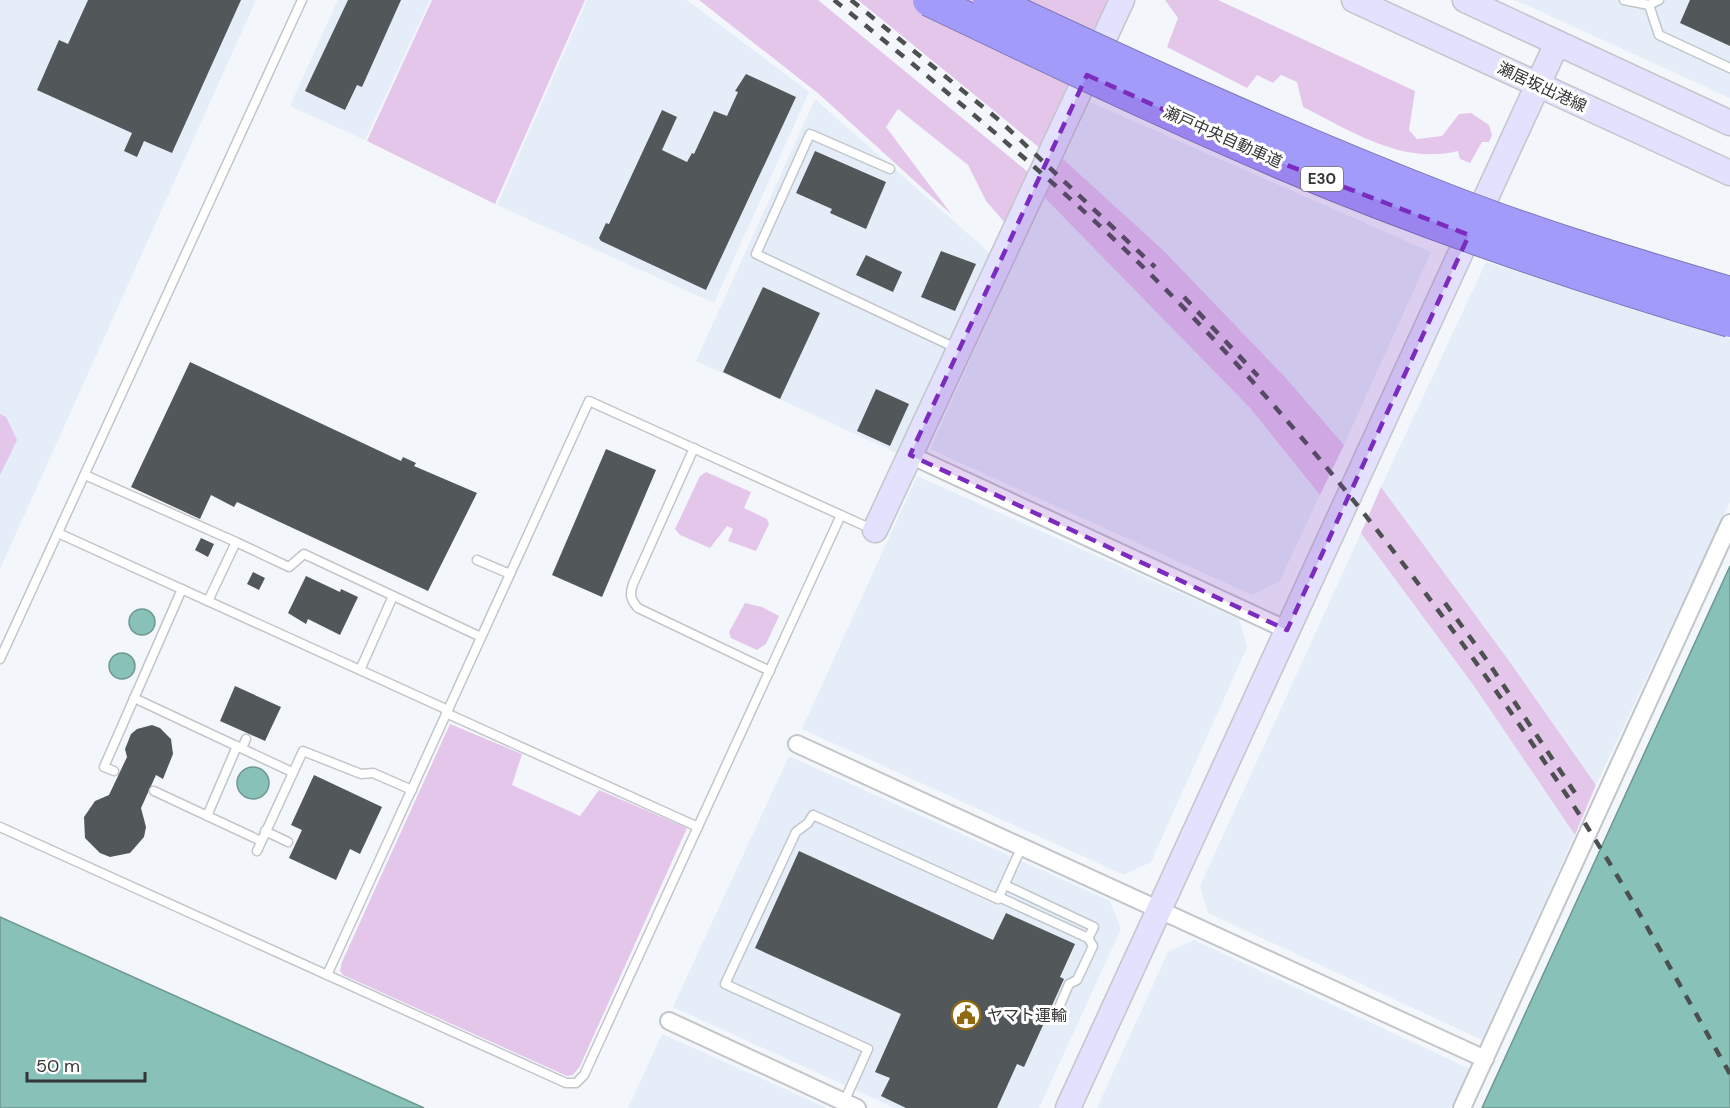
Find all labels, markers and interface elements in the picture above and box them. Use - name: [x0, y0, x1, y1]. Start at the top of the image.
- street label: 瀬居坂出港線: [1494, 57, 1590, 117]
- street label: 瀬戸中央自動車道: [1160, 101, 1286, 173]
- road number: E30: [1301, 167, 1343, 191]
- public building icon: ヤマト運輸: [950, 999, 982, 1031]
- place label: ヤマト運輸: [987, 1005, 1067, 1026]
- scale bar: [27, 1045, 146, 1083]
- text: 50 m: [36, 1054, 80, 1078]

